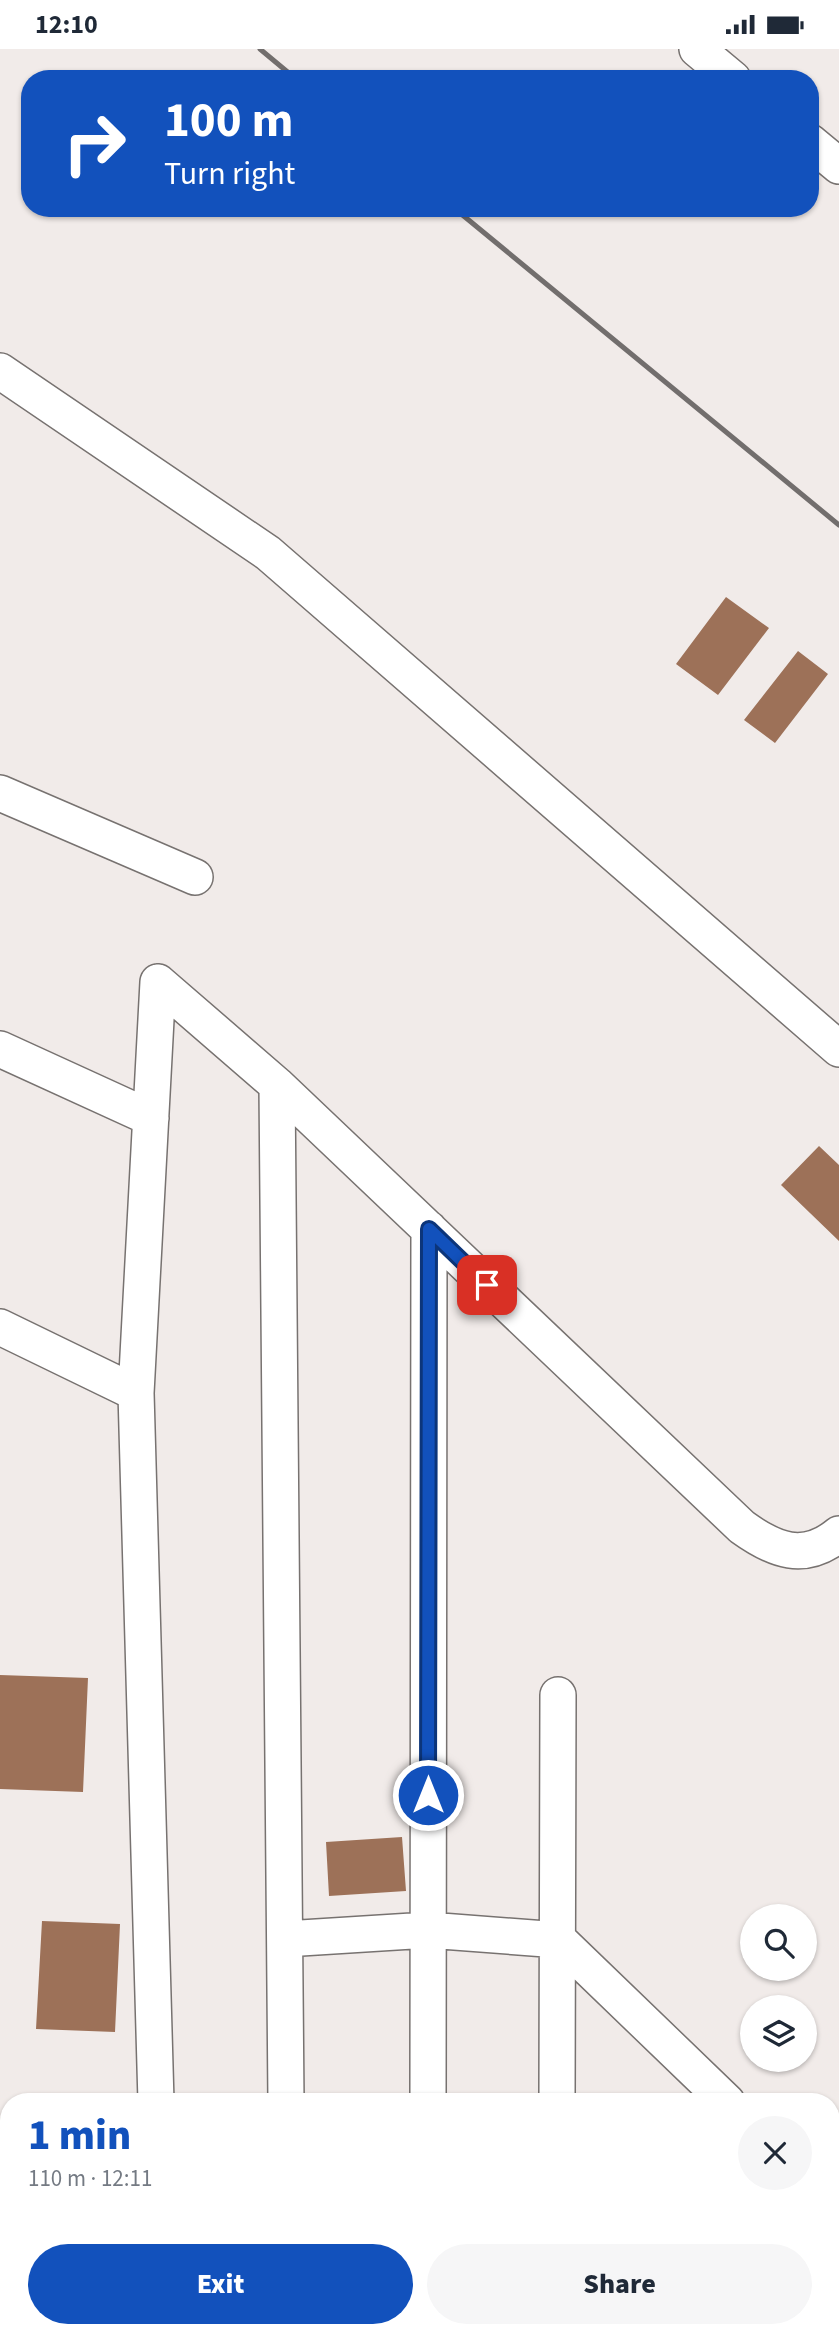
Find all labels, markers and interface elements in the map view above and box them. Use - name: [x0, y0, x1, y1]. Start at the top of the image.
- text: 12:10: [35, 6, 98, 43]
- text: 100 m: [164, 86, 293, 156]
- icon: right: [49, 98, 140, 189]
- text: Turn right: [164, 151, 295, 197]
- pin: [457, 1255, 517, 1315]
- icon: arrive: [468, 1266, 506, 1304]
- position arrow: [391, 1758, 465, 1832]
- map controls: [740, 1904, 817, 2072]
- button: search: [740, 1904, 817, 1981]
- button: layers: [740, 1995, 817, 2072]
- text: 1 min: [28, 2106, 131, 2166]
- button: close: [738, 2116, 812, 2190]
- text: 110 m · 12:11: [28, 2162, 152, 2195]
- button: Exit: [28, 2244, 413, 2324]
- button: Share: [427, 2244, 812, 2324]

